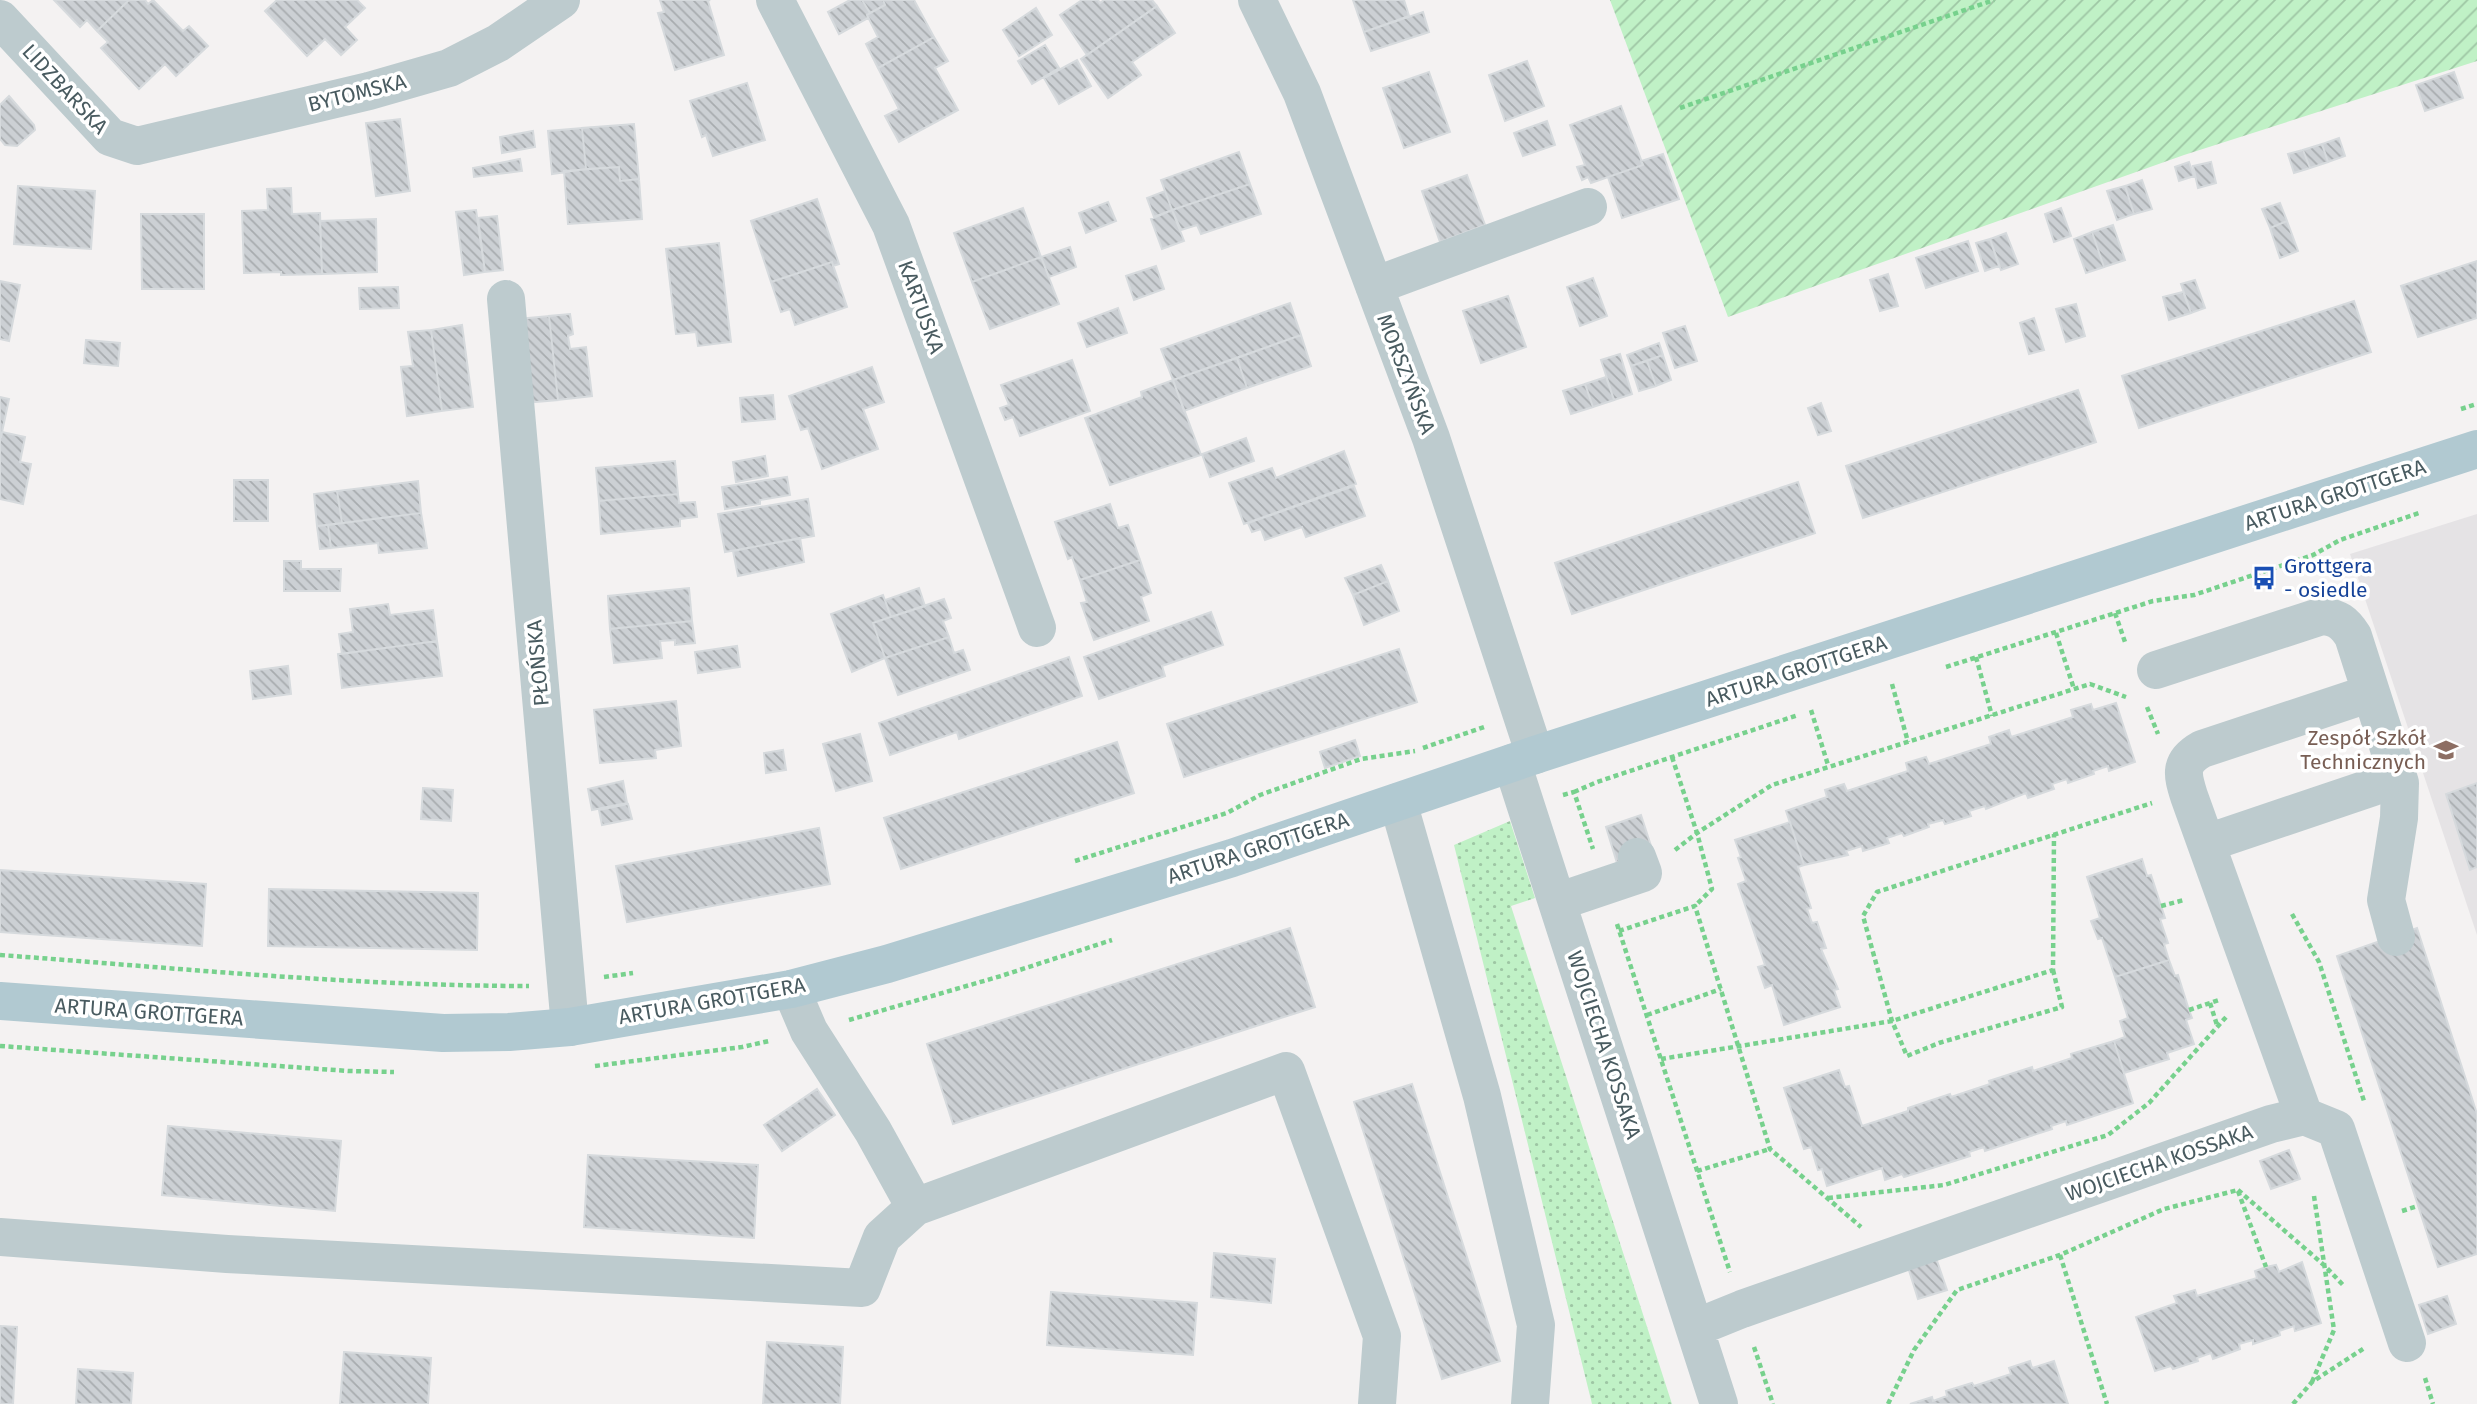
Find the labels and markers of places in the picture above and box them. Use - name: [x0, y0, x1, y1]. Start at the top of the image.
- place label: Grottgera - osiedle: [2284, 553, 2373, 603]
- bus stop icon: Grottgera - osiedle: [2250, 564, 2278, 592]
- place label: Zespół Szkół Technicznych: [2300, 725, 2426, 775]
- school or university icon: Zespół Szkół Technicznych: [2432, 736, 2460, 764]

